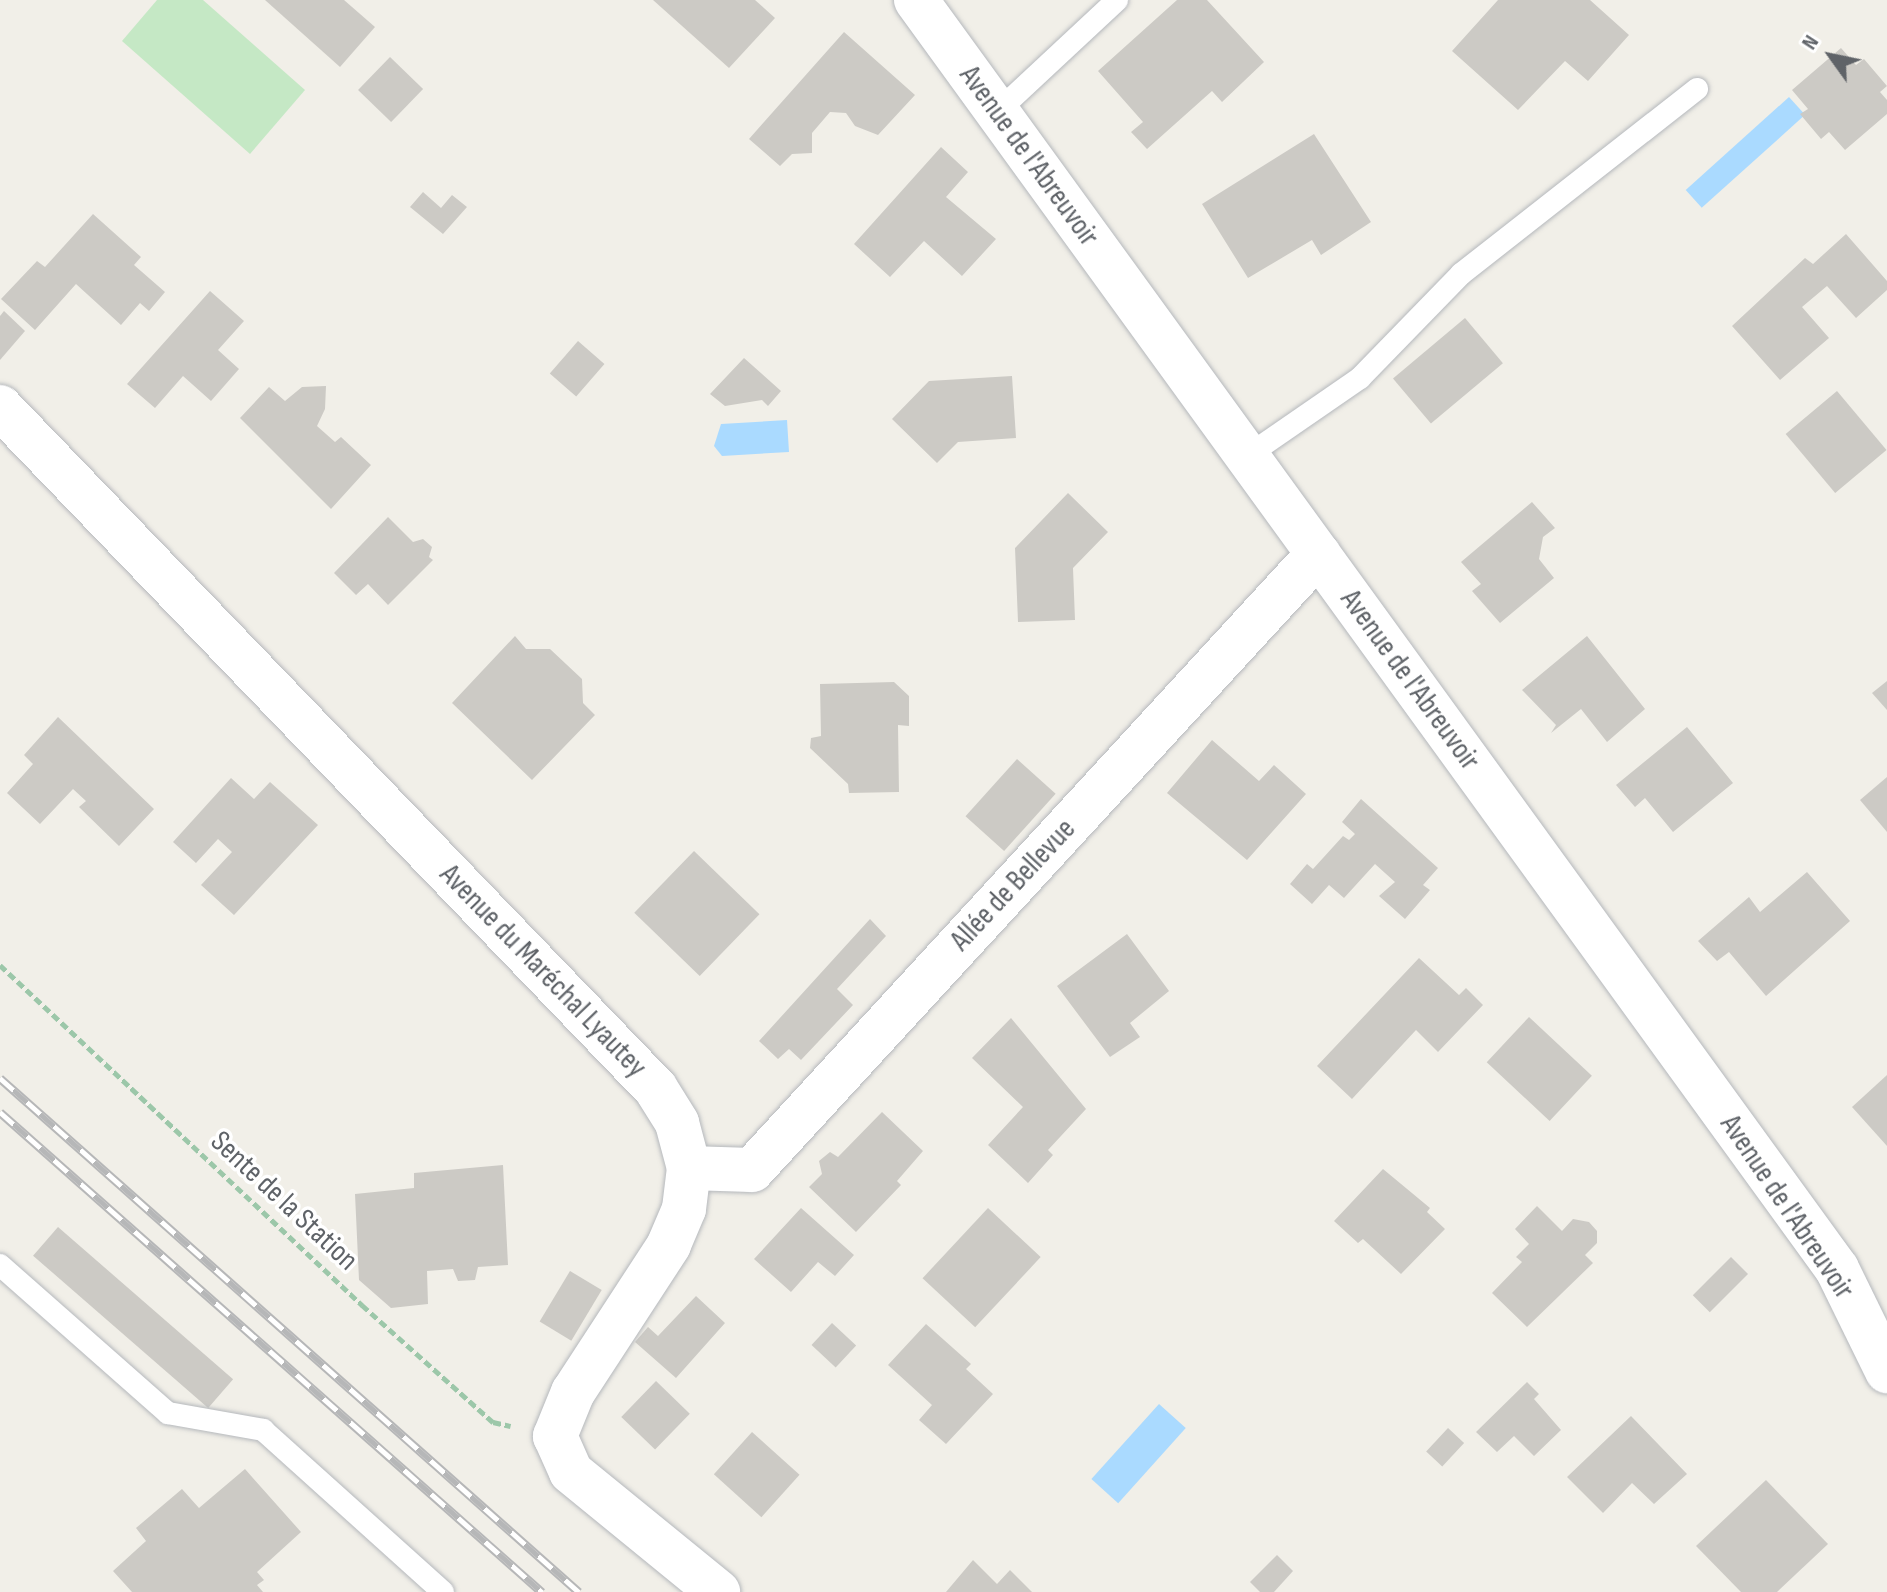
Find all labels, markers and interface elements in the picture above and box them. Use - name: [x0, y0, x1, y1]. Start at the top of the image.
- north arrow: [1791, 16, 1871, 96]
- text: N: [1796, 30, 1825, 55]
- street label: Avenue de l'Abreuvoir: [951, 59, 1107, 253]
- street label: Avenue de l'Abreuvoir: [1332, 583, 1488, 777]
- street label: Allée de Bellevue: [943, 812, 1083, 958]
- street label: Avenue du Maréchal Lyautey: [432, 857, 654, 1085]
- street label: Avenue de l'Abreuvoir: [1712, 1108, 1862, 1306]
- street label: Sente de la Station: [203, 1124, 365, 1278]

